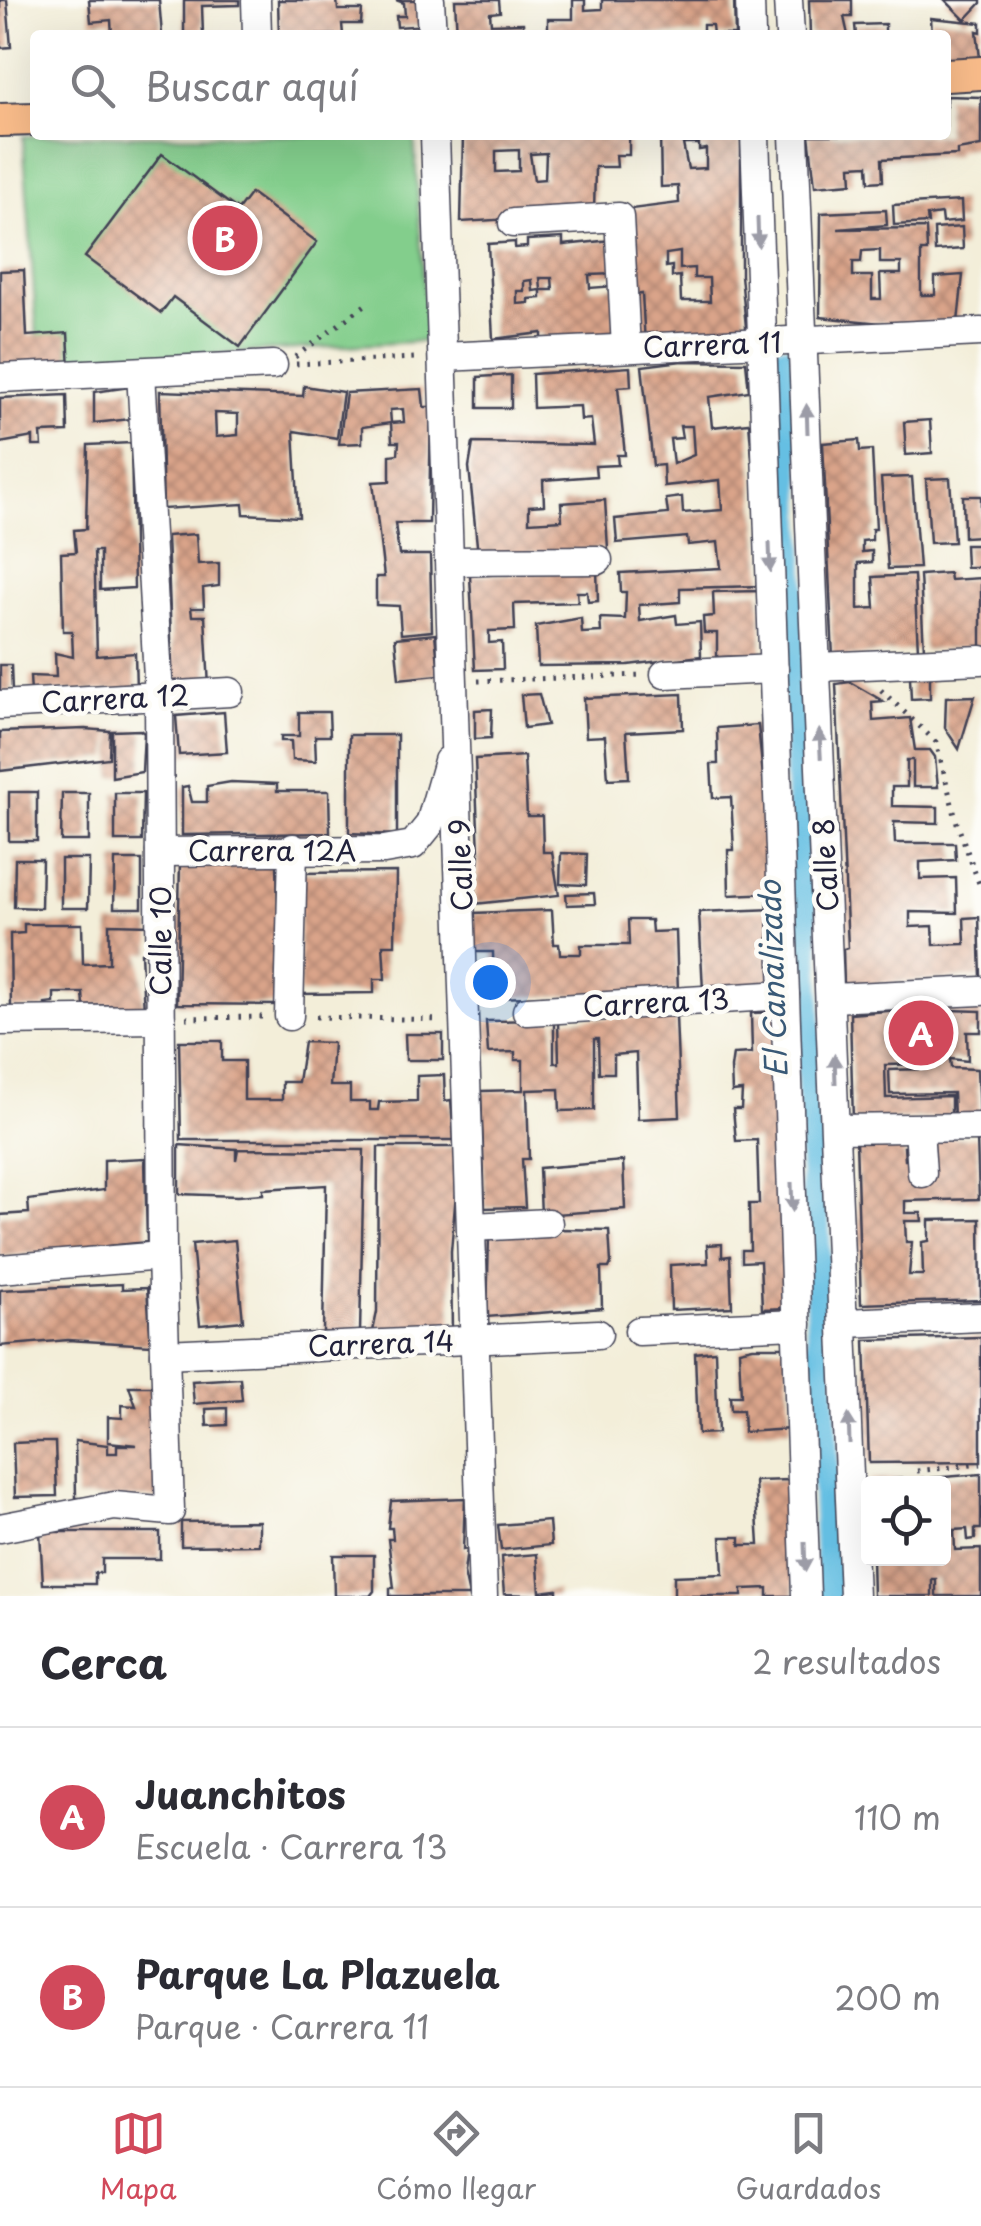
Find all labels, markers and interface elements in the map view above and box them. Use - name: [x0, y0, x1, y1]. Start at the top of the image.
- search box: [30, 30, 951, 140]
- text: Buscar aquí: [145, 57, 359, 114]
- icon: search: [65, 58, 120, 113]
- pin: B: [192, 200, 258, 276]
- one-way arrow: [751, 217, 767, 249]
- street label: Carrera 11: [642, 320, 782, 367]
- one-way arrow: [798, 403, 814, 435]
- one-way arrow: [762, 542, 778, 574]
- street label: Carrera 12: [40, 672, 190, 723]
- one-way arrow: [812, 728, 828, 760]
- street label: Calle 8: [801, 817, 848, 913]
- street label: Calle 9: [436, 818, 483, 912]
- street label: Carrera 12A: [188, 828, 356, 871]
- water label: El Canalizado: [746, 879, 797, 1078]
- street label: Calle 10: [138, 886, 181, 996]
- your location: [465, 957, 516, 1008]
- street label: Carrera 13: [582, 976, 730, 1027]
- pin: A: [888, 996, 954, 1070]
- one-way arrow: [826, 1052, 842, 1084]
- one-way arrow: [785, 1181, 801, 1213]
- street label: Carrera 14: [307, 1318, 455, 1367]
- one-way arrow: [841, 1412, 857, 1444]
- map controls: [861, 1476, 951, 1566]
- button: locate: [861, 1476, 951, 1566]
- one-way arrow: [797, 1541, 813, 1573]
- text: Cerca: [40, 1630, 167, 1693]
- text: 2 resultados: [752, 1637, 941, 1685]
- text: Juanchitos: [135, 1765, 346, 1822]
- text: A: [60, 1793, 85, 1841]
- text: 110 m: [854, 1793, 941, 1841]
- text: Escuela · Carrera 13: [135, 1822, 447, 1870]
- text: Parque La Plazuela: [135, 1945, 500, 2002]
- text: B: [62, 1973, 83, 2021]
- text: 200 m: [834, 1973, 941, 2021]
- text: Parque · Carrera 11: [135, 2002, 429, 2050]
- tab: Mapa: [100, 2106, 177, 2209]
- tab: Cómo llegar: [376, 2106, 536, 2209]
- tab: Guardados: [736, 2106, 881, 2209]

